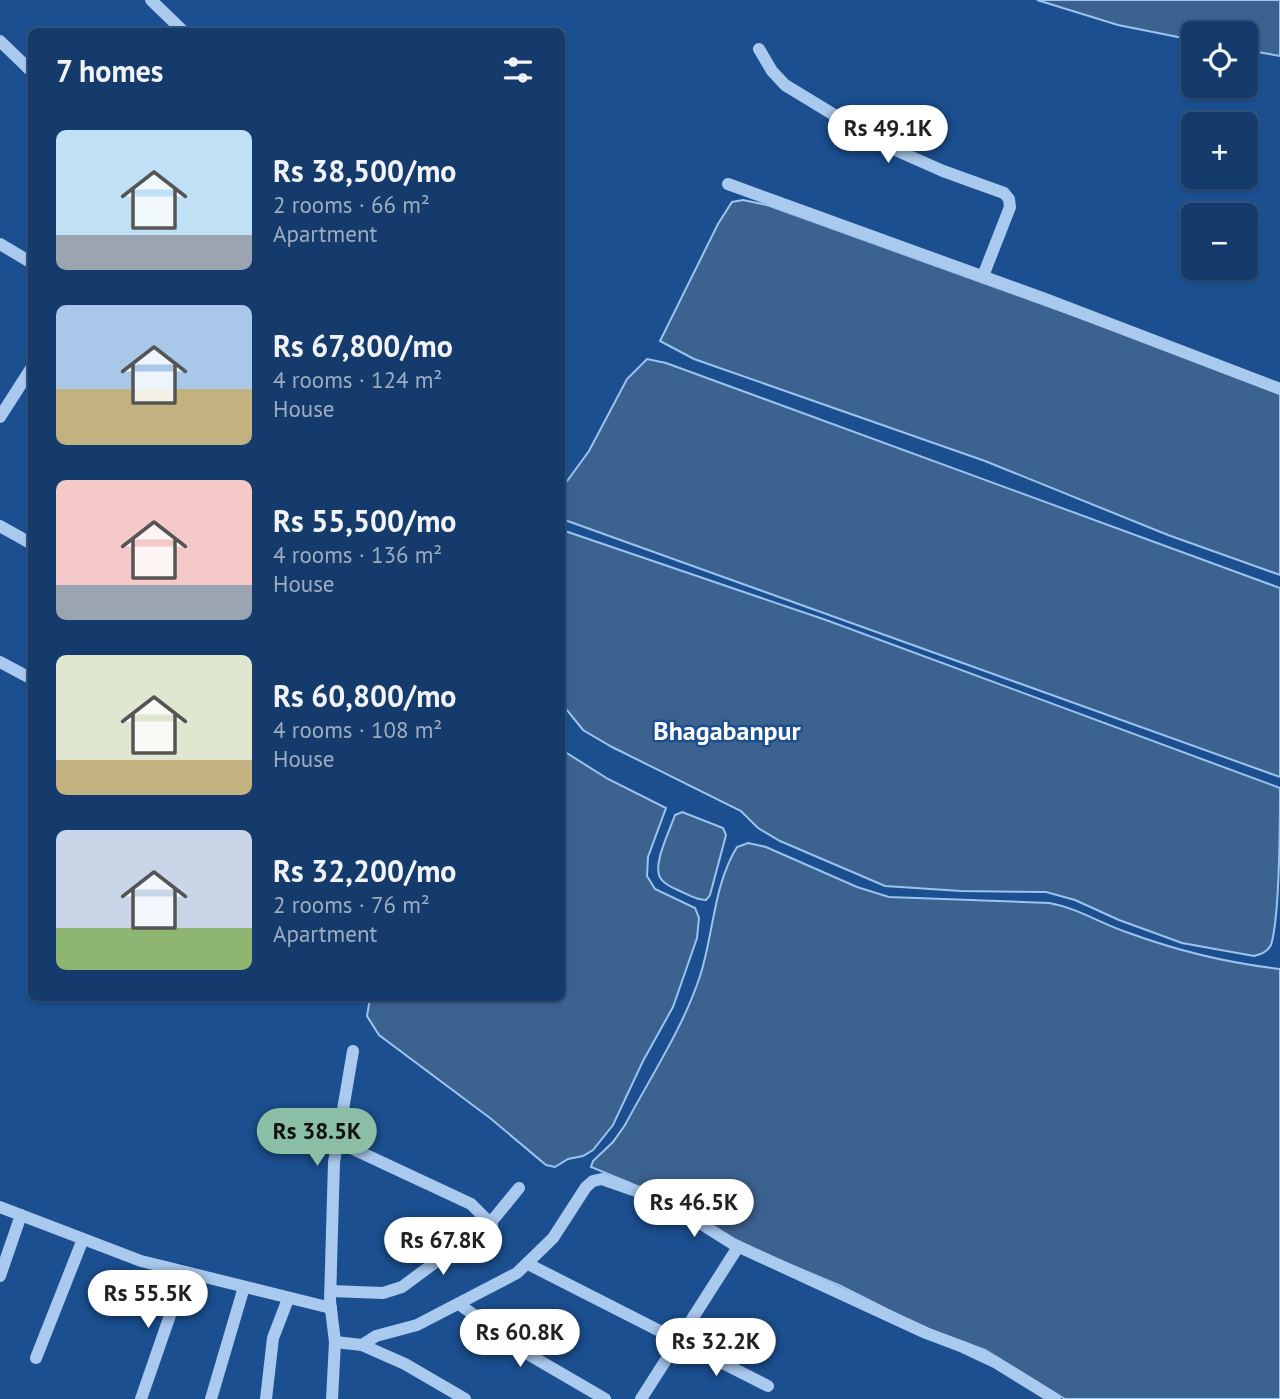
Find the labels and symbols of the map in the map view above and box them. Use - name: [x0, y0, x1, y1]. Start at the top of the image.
- pin: Rs 49.1K: [816, 106, 960, 165]
- district label: Bhagabanpur: [653, 714, 802, 747]
- pin: Rs 38.5K: [245, 1108, 389, 1168]
- pin: Rs 46.5K: [622, 1180, 766, 1239]
- pin: Rs 67.8K: [371, 1218, 515, 1277]
- pin: Rs 55.5K: [76, 1270, 220, 1330]
- pin: Rs 60.8K: [448, 1310, 592, 1369]
- pin: Rs 32.2K: [644, 1318, 788, 1378]

